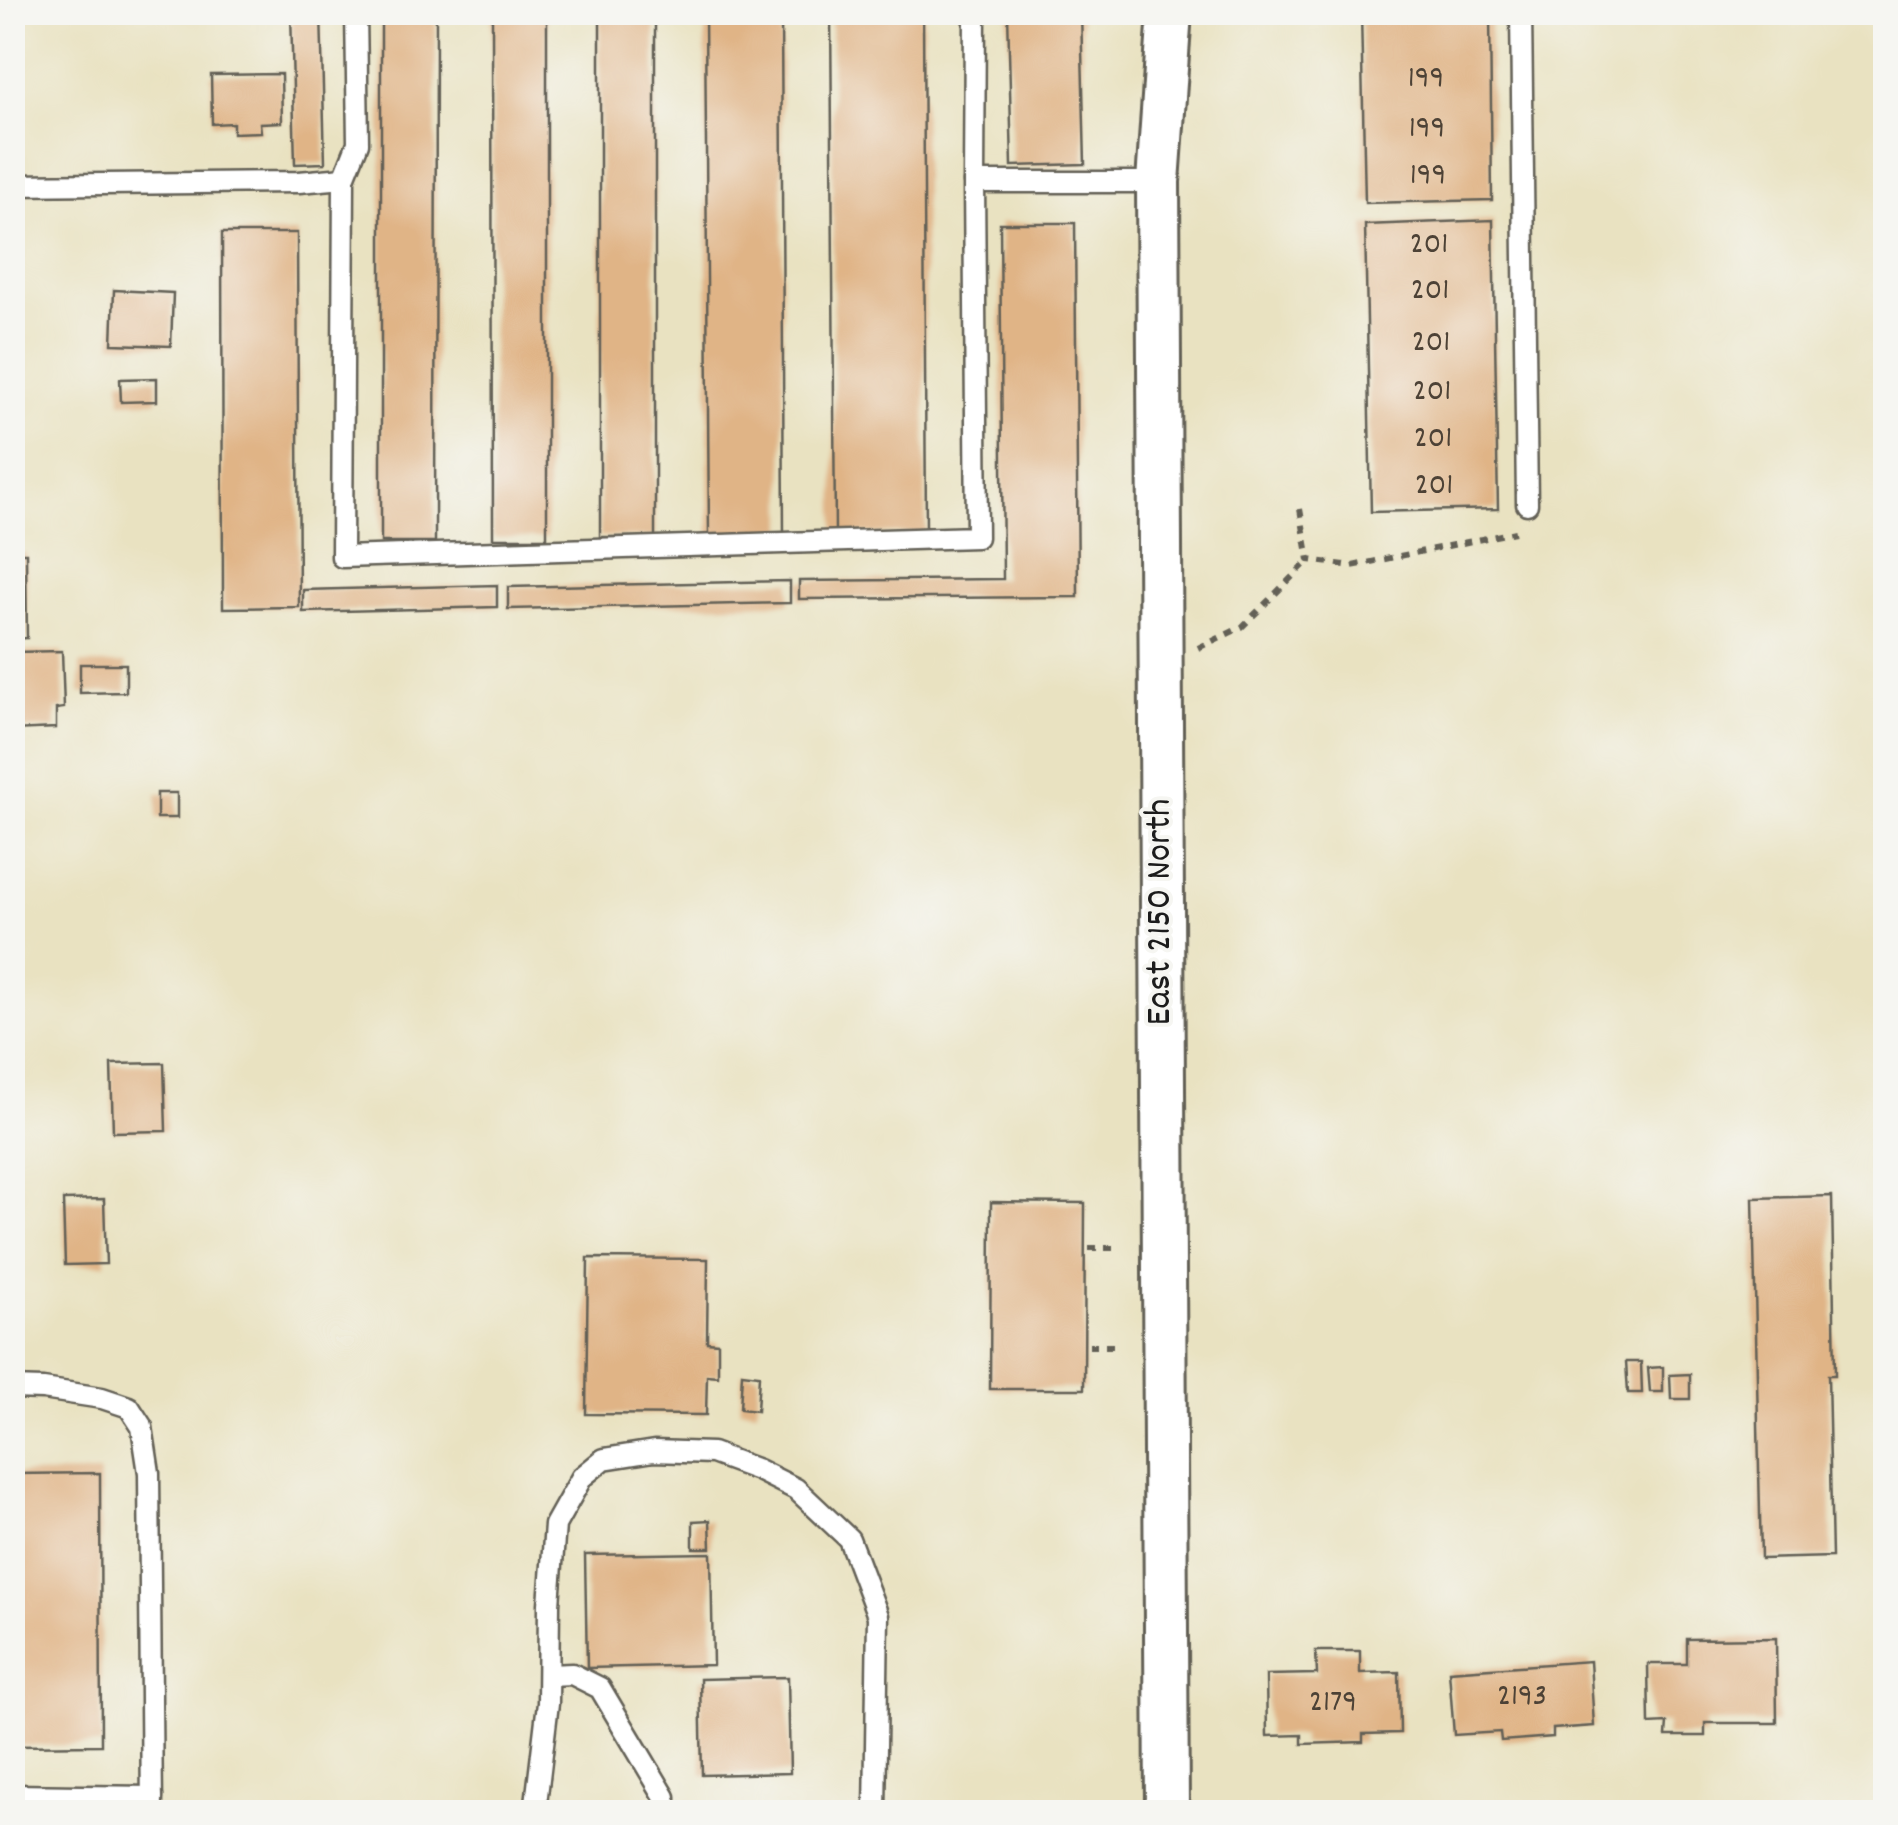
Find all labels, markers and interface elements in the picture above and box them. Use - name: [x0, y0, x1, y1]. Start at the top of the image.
- house number: 199: [1408, 57, 1444, 103]
- house number: 199: [1409, 107, 1445, 153]
- house number: 199: [1410, 154, 1446, 200]
- house number: 201: [1410, 223, 1448, 269]
- house number: 201: [1411, 269, 1449, 315]
- house number: 201: [1412, 321, 1450, 367]
- house number: 201: [1413, 370, 1451, 416]
- house number: 201: [1414, 417, 1452, 463]
- house number: 201: [1415, 464, 1453, 510]
- street label: East 2150 North: [1134, 799, 1189, 1025]
- house number: 2193: [1497, 1675, 1547, 1721]
- house number: 2179: [1309, 1681, 1357, 1727]

